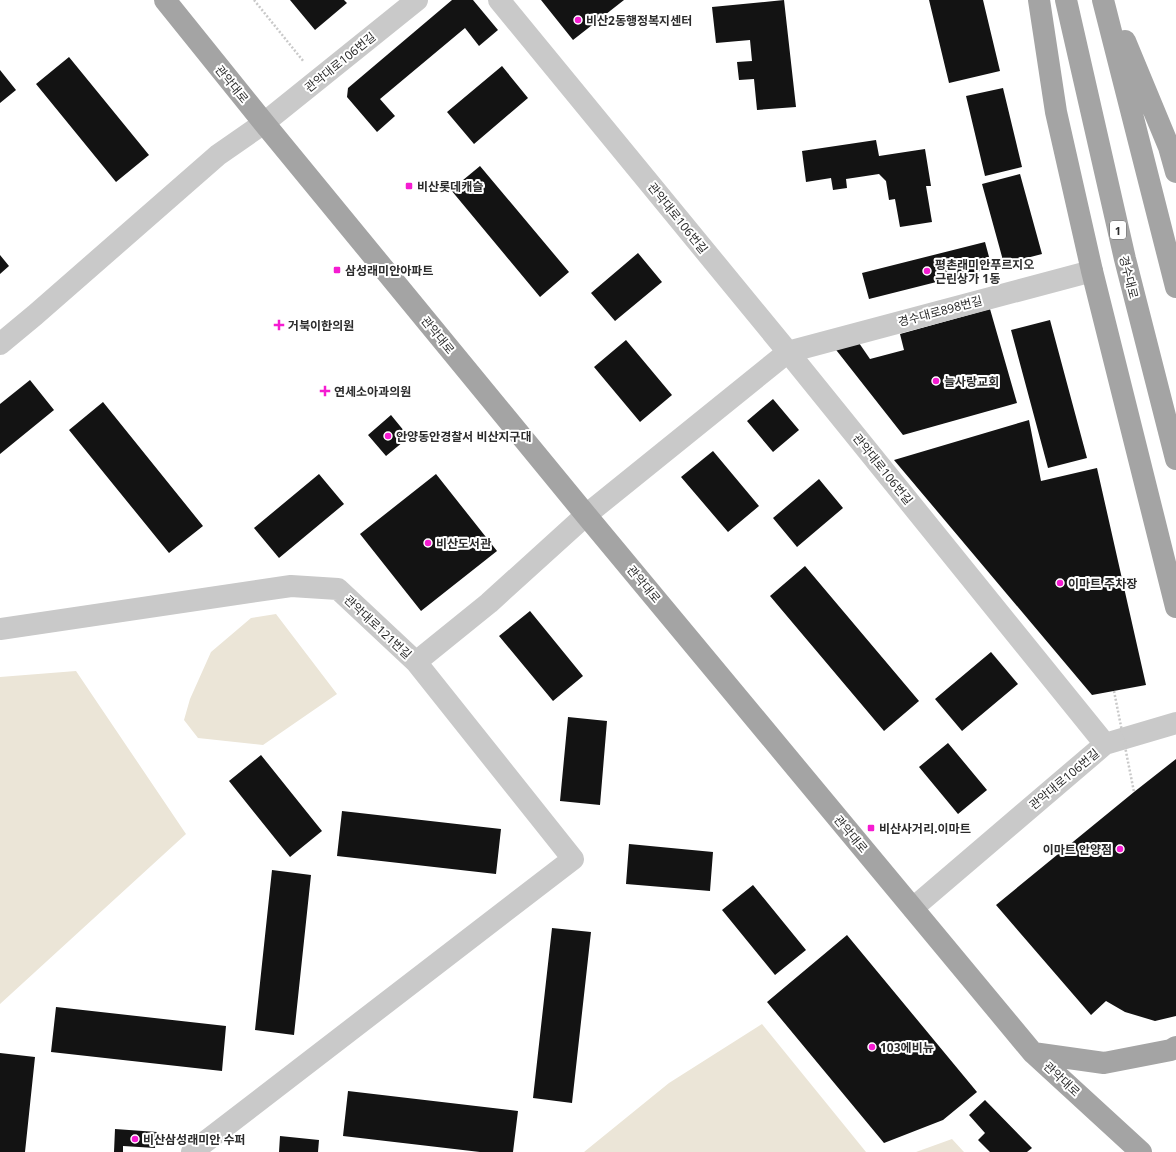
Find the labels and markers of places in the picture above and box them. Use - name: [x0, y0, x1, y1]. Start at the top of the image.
- place label: 비산2동행정복지센터: [586, 12, 692, 29]
- marker: 비산2동행정복지센터: [573, 15, 583, 25]
- place label: 비산롯데캐슬: [417, 178, 483, 195]
- marker: 비산롯데캐슬: [404, 181, 414, 191]
- place label: 평촌래미안푸르지오 근린상가 1동: [935, 256, 1034, 287]
- place label: 삼성래미안아파트: [345, 262, 433, 279]
- marker: 삼성래미안아파트: [332, 265, 342, 275]
- marker: 평촌래미안푸르지오 근린상가 1동: [922, 266, 932, 276]
- place label: 거북이한의원: [288, 317, 354, 334]
- marker: 거북이한의원: [273, 319, 285, 331]
- place label: 늘사랑교회: [944, 373, 999, 390]
- marker: 늘사랑교회: [931, 376, 941, 386]
- place label: 연세소아과의원: [334, 383, 411, 400]
- marker: 연세소아과의원: [319, 385, 331, 397]
- place label: 안양동안경찰서 비산지구대: [396, 428, 532, 445]
- marker: 안양동안경찰서 비산지구대: [383, 431, 393, 441]
- place label: 비산도서관: [436, 535, 491, 552]
- marker: 비산도서관: [423, 538, 433, 548]
- place label: 이마트 주차장: [1068, 575, 1137, 592]
- marker: 이마트 주차장: [1055, 578, 1065, 588]
- place label: 비산사거리.이마트: [879, 820, 971, 837]
- marker: 비산사거리.이마트: [866, 823, 876, 833]
- place label: 이마트 안양점: [1043, 841, 1112, 858]
- marker: 이마트 안양점: [1115, 844, 1125, 854]
- place label: 103에비뉴: [880, 1039, 934, 1056]
- marker: 103에비뉴: [867, 1042, 877, 1052]
- place label: 비산삼성래미안 수퍼: [143, 1131, 245, 1148]
- marker: 비산삼성래미안 수퍼: [130, 1134, 140, 1144]

